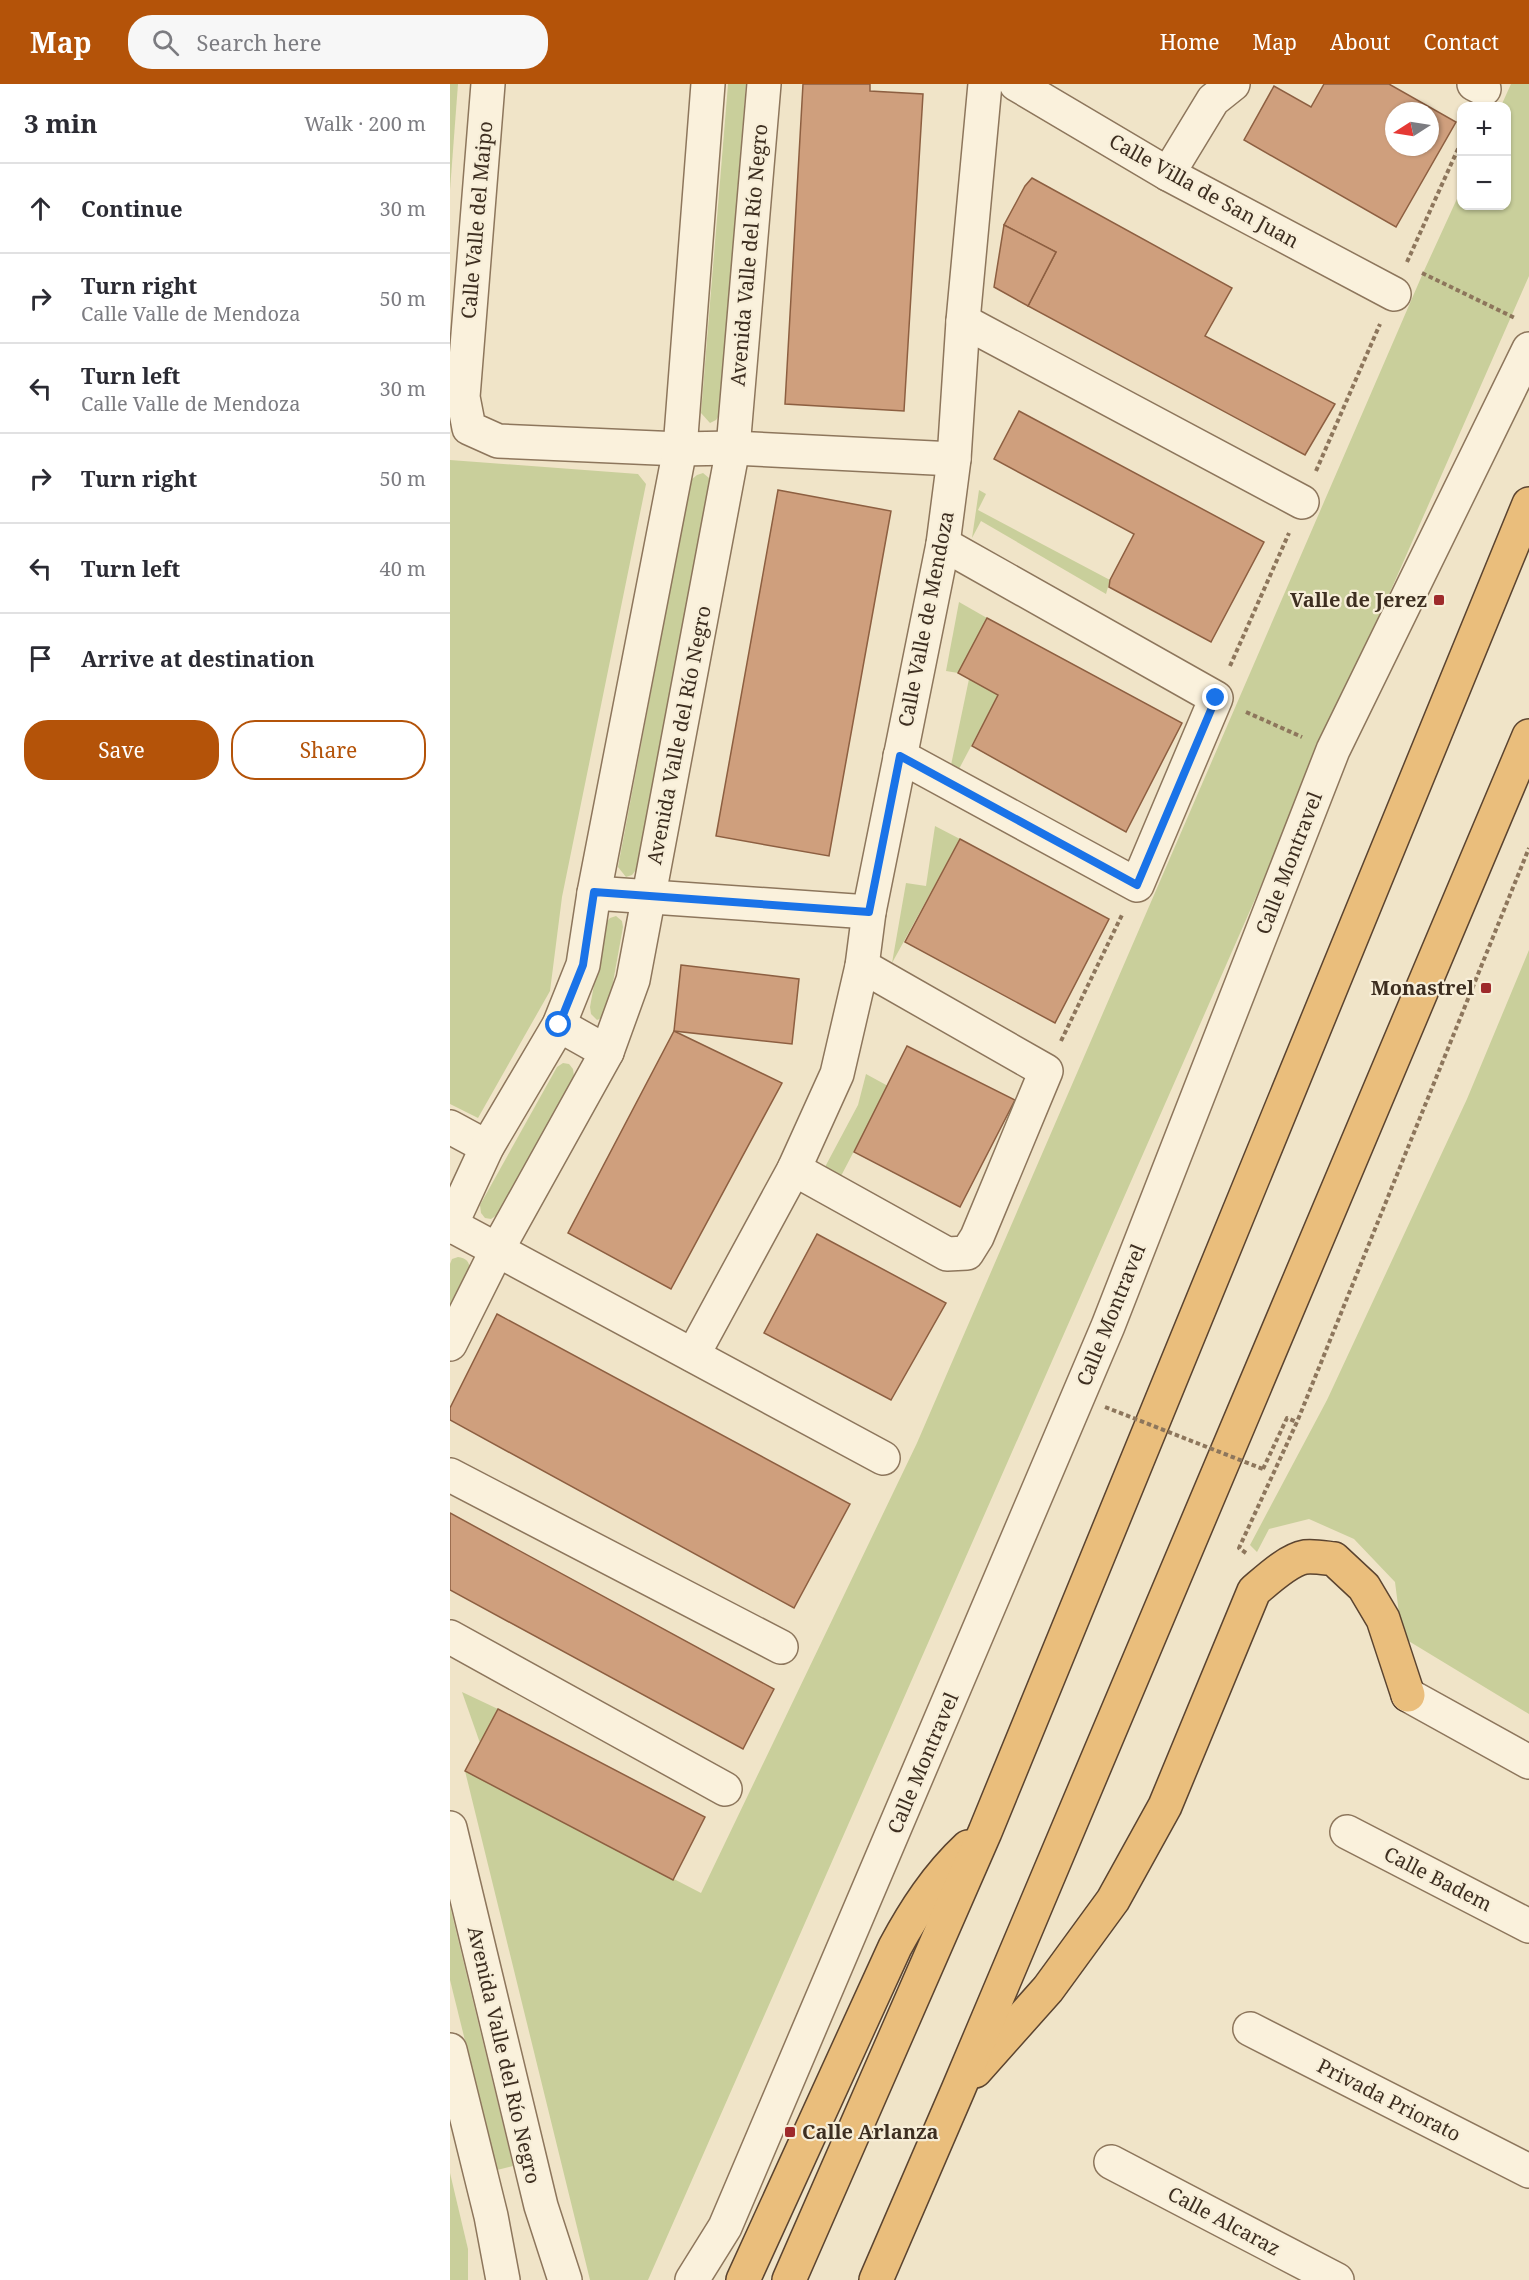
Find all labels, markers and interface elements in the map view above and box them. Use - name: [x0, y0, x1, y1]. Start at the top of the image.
- search box: [128, 15, 548, 69]
- text: Map: [30, 23, 92, 61]
- icon: search: [149, 26, 182, 59]
- text: Search here: [197, 27, 321, 57]
- text: Home: [1160, 28, 1220, 56]
- text: Map: [1253, 28, 1297, 56]
- text: About: [1330, 28, 1391, 56]
- text: Contact: [1424, 28, 1499, 56]
- north arrow: [1385, 102, 1439, 156]
- map controls: [1457, 102, 1511, 210]
- button: +: [1457, 102, 1511, 156]
- text: 3 min: [24, 105, 98, 141]
- text: Walk · 200 m: [304, 110, 426, 137]
- street label: Calle Valle del Maipo: [454, 120, 499, 320]
- street label: Avenida Valle del Río Negro: [724, 123, 773, 387]
- street label: Calle Villa de San Juan: [1105, 127, 1304, 254]
- button: −: [1457, 156, 1511, 210]
- icon: ahead: [24, 192, 57, 225]
- text: Continue: [81, 193, 183, 223]
- text: 30 m: [380, 195, 426, 222]
- text: Turn right: [81, 270, 197, 300]
- icon: right: [24, 282, 57, 315]
- text: 50 m: [380, 285, 426, 312]
- text: Calle Valle de Mendoza: [81, 300, 301, 327]
- text: Turn left: [81, 360, 180, 390]
- icon: left: [24, 372, 57, 405]
- text: 30 m: [380, 375, 426, 402]
- text: Calle Valle de Mendoza: [81, 390, 301, 417]
- icon: right: [24, 462, 57, 495]
- text: Turn right: [81, 463, 197, 493]
- text: 50 m: [380, 465, 426, 492]
- street label: Calle Valle de Mendoza: [891, 509, 960, 729]
- icon: left: [24, 552, 57, 585]
- text: Turn left: [81, 553, 180, 583]
- text: 40 m: [380, 555, 426, 582]
- place label: Valle de Jerez: [1290, 586, 1427, 613]
- marker: Valle de Jerez: [1432, 593, 1446, 607]
- street label: Avenida Valle del Río Negro: [640, 603, 717, 867]
- icon: arrive: [24, 642, 57, 675]
- text: Arrive at destination: [81, 643, 315, 673]
- route end: [1202, 684, 1228, 710]
- button: Save: [24, 720, 219, 780]
- button: Share: [231, 720, 426, 780]
- street label: Calle Montravel: [1249, 788, 1328, 938]
- place label: Monastrel: [1371, 974, 1474, 1001]
- marker: Monastrel: [1479, 981, 1493, 995]
- route start: [545, 1011, 571, 1037]
- street label: Calle Montravel: [1070, 1240, 1151, 1390]
- street label: Calle Montravel: [881, 1688, 964, 1838]
- street label: Calle Badem: [1380, 1840, 1497, 1917]
- street label: Avenida Valle del Río Negro: [462, 1924, 547, 2186]
- street label: Privada Priorato: [1313, 2052, 1466, 2147]
- place label: Calle Arlanza: [802, 2118, 939, 2145]
- marker: Calle Arlanza: [783, 2125, 797, 2139]
- street label: Calle Alcaraz: [1163, 2180, 1285, 2262]

